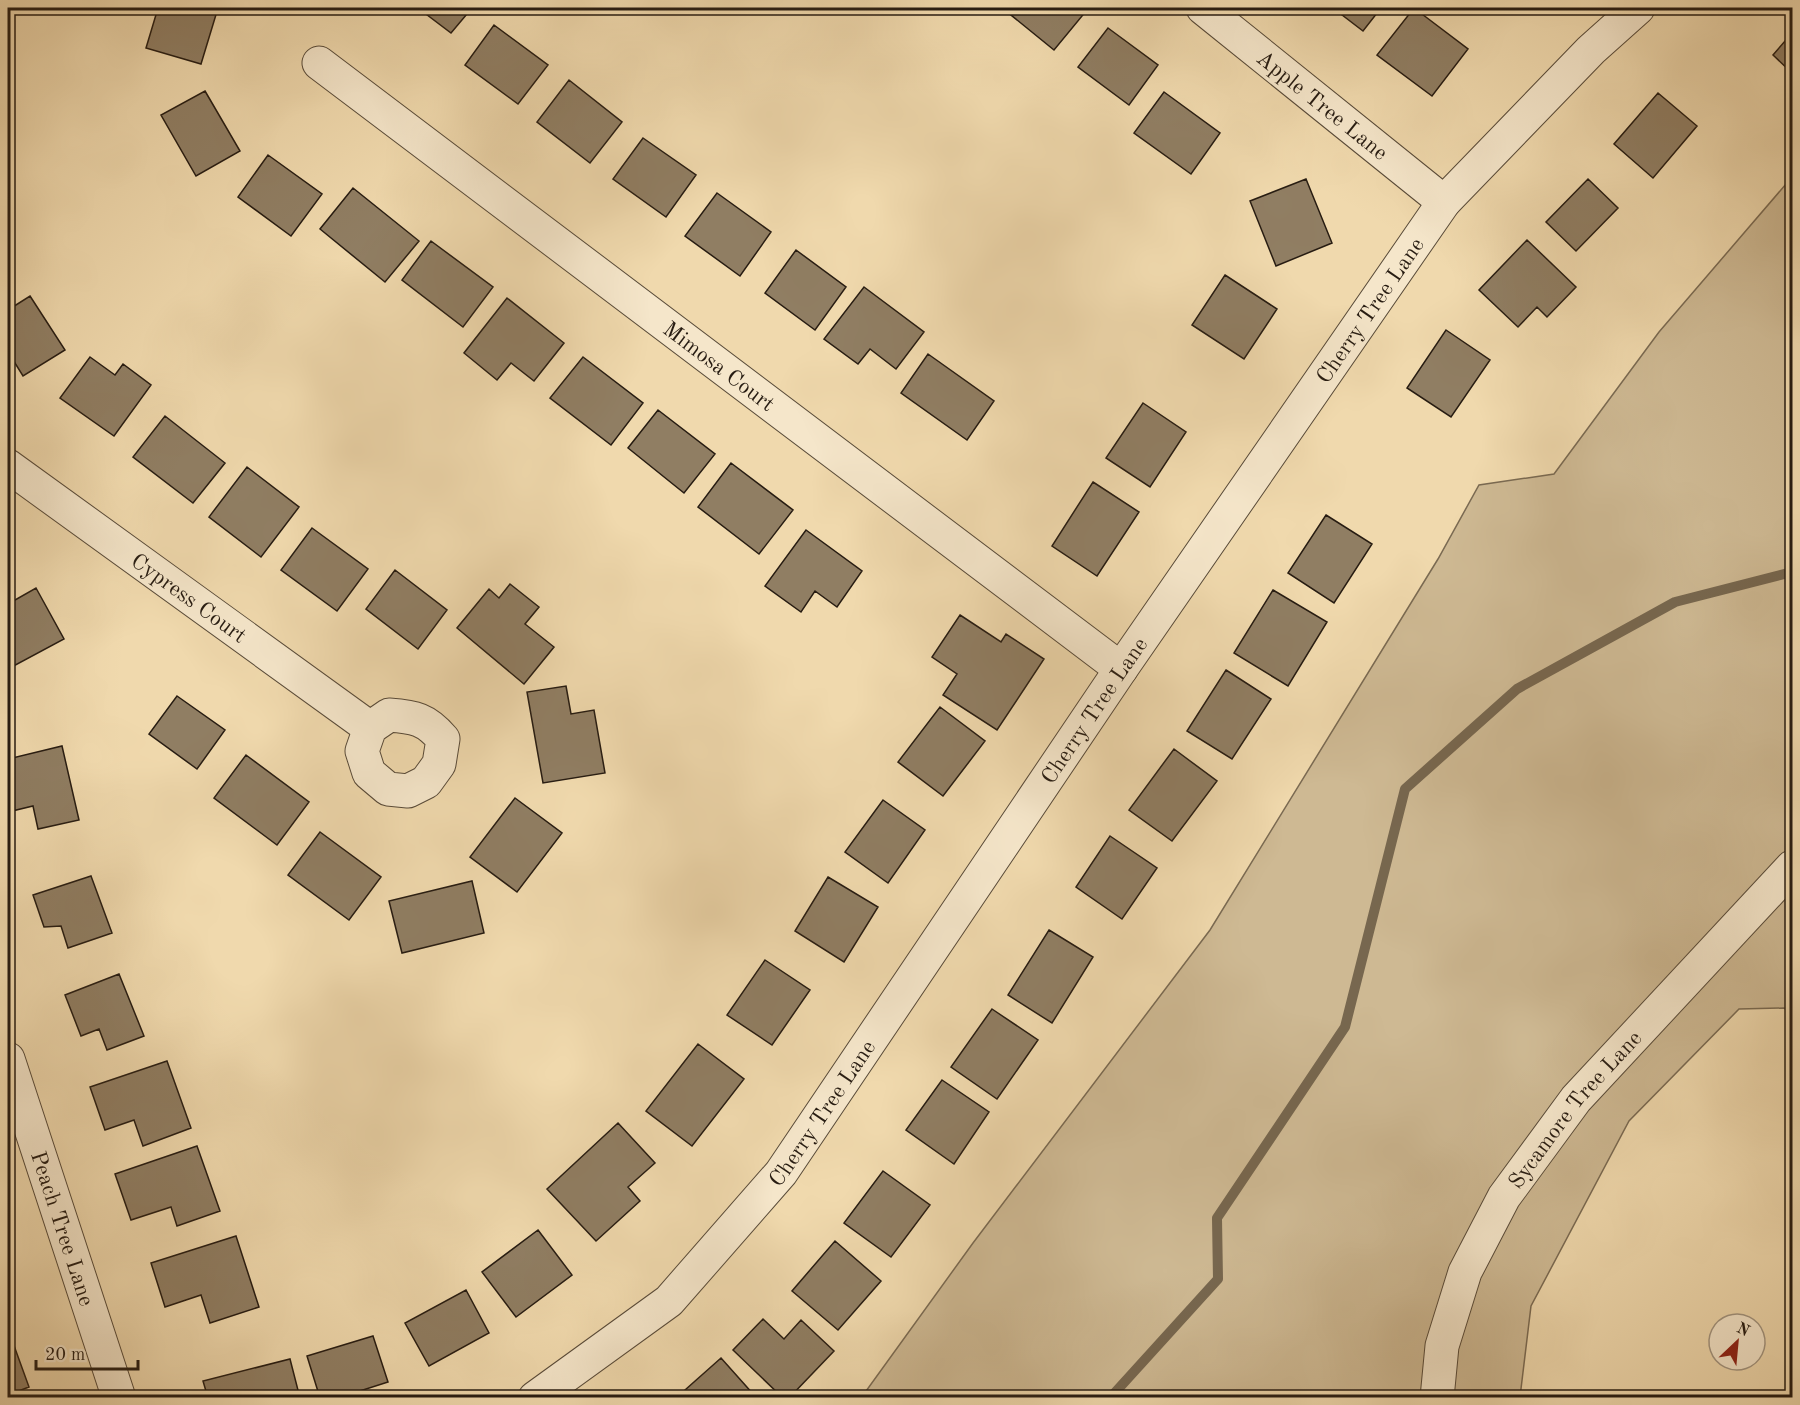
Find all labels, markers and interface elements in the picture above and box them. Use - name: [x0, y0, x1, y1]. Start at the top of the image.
- street label: Apple Tree Lane: [1252, 47, 1391, 165]
- street label: Cherry Tree Lane: [1313, 234, 1429, 388]
- street label: Mimosa Court: [658, 318, 778, 416]
- street label: Cypress Court: [127, 550, 250, 648]
- street label: Cherry Tree Lane: [1038, 634, 1152, 788]
- street label: Sycamore Tree Lane: [1505, 1027, 1647, 1193]
- street label: Cherry Tree Lane: [765, 1037, 880, 1192]
- street label: Peach Tree Lane: [26, 1149, 97, 1309]
- north arrow: [1707, 1312, 1767, 1372]
- text: N: [1734, 1320, 1752, 1341]
- scale bar: [36, 1333, 138, 1371]
- text: 20 m: [45, 1346, 85, 1364]

